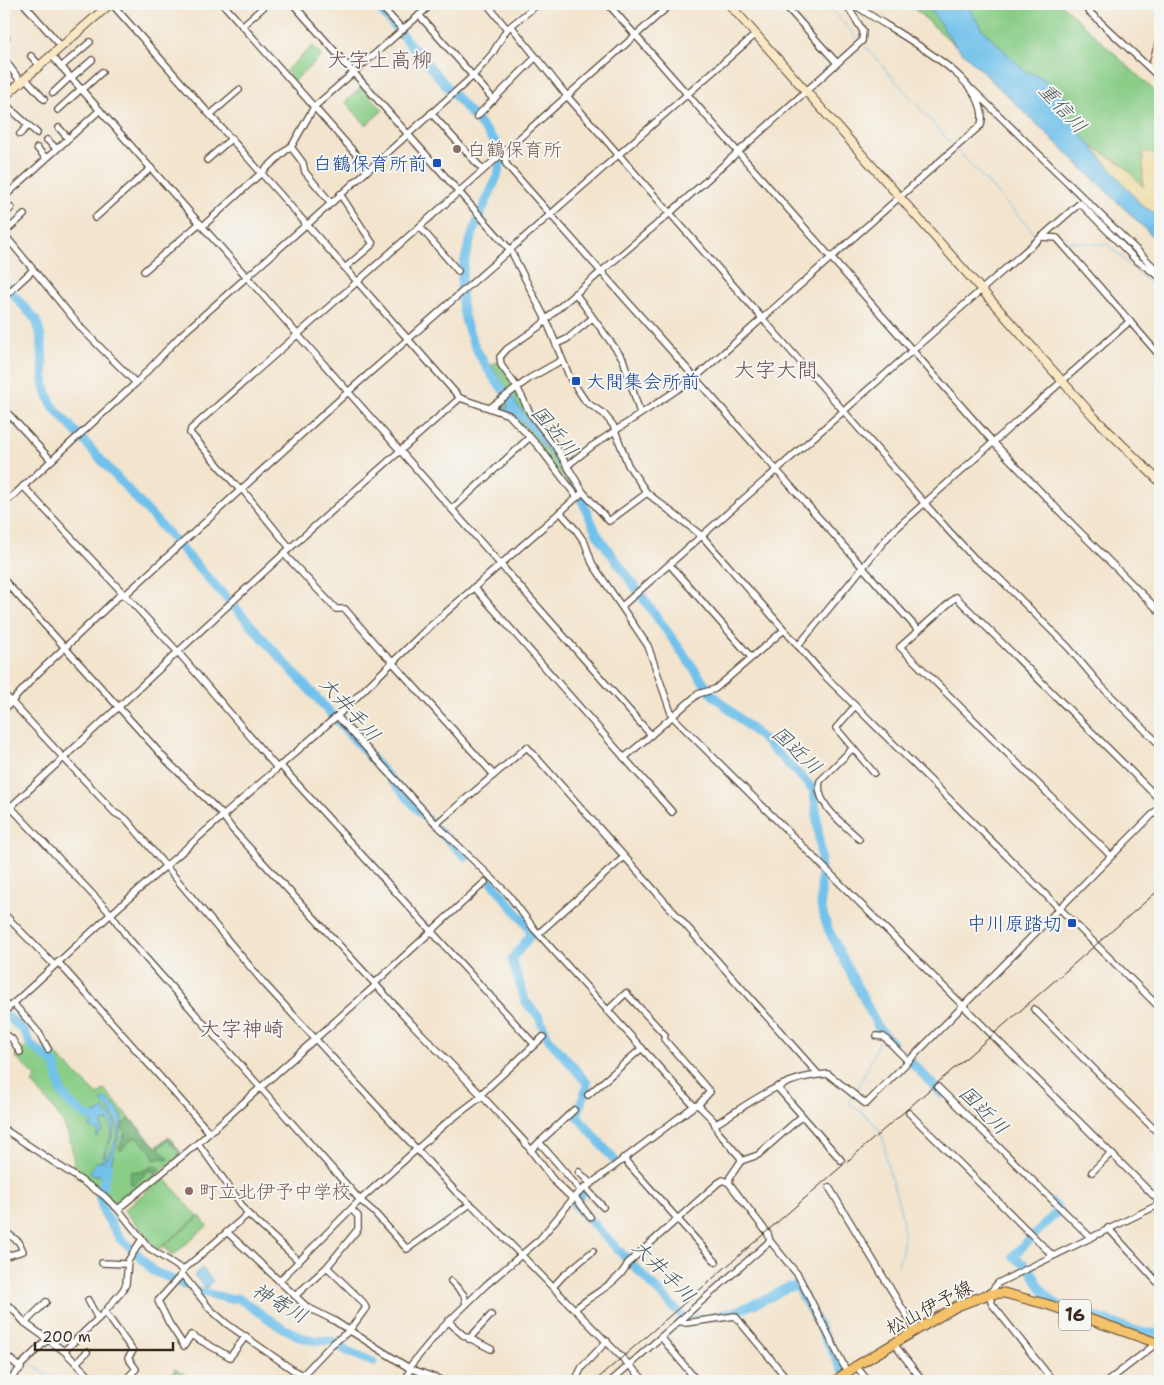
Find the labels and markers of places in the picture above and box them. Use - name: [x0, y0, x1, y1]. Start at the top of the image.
- place label: 白鶴保育所: [467, 137, 562, 162]
- marker: 白鶴保育所: [451, 143, 463, 155]
- place label: 白鶴保育所前: [313, 151, 427, 176]
- marker: 白鶴保育所前: [431, 157, 443, 169]
- place label: 大間集会所前: [586, 369, 700, 394]
- marker: 大間集会所前: [570, 375, 582, 387]
- place label: 中川原踏切: [967, 911, 1062, 936]
- marker: 中川原踏切: [1066, 917, 1078, 929]
- place label: 町立北伊予中学校: [199, 1179, 351, 1204]
- marker: 町立北伊予中学校: [183, 1185, 195, 1197]

